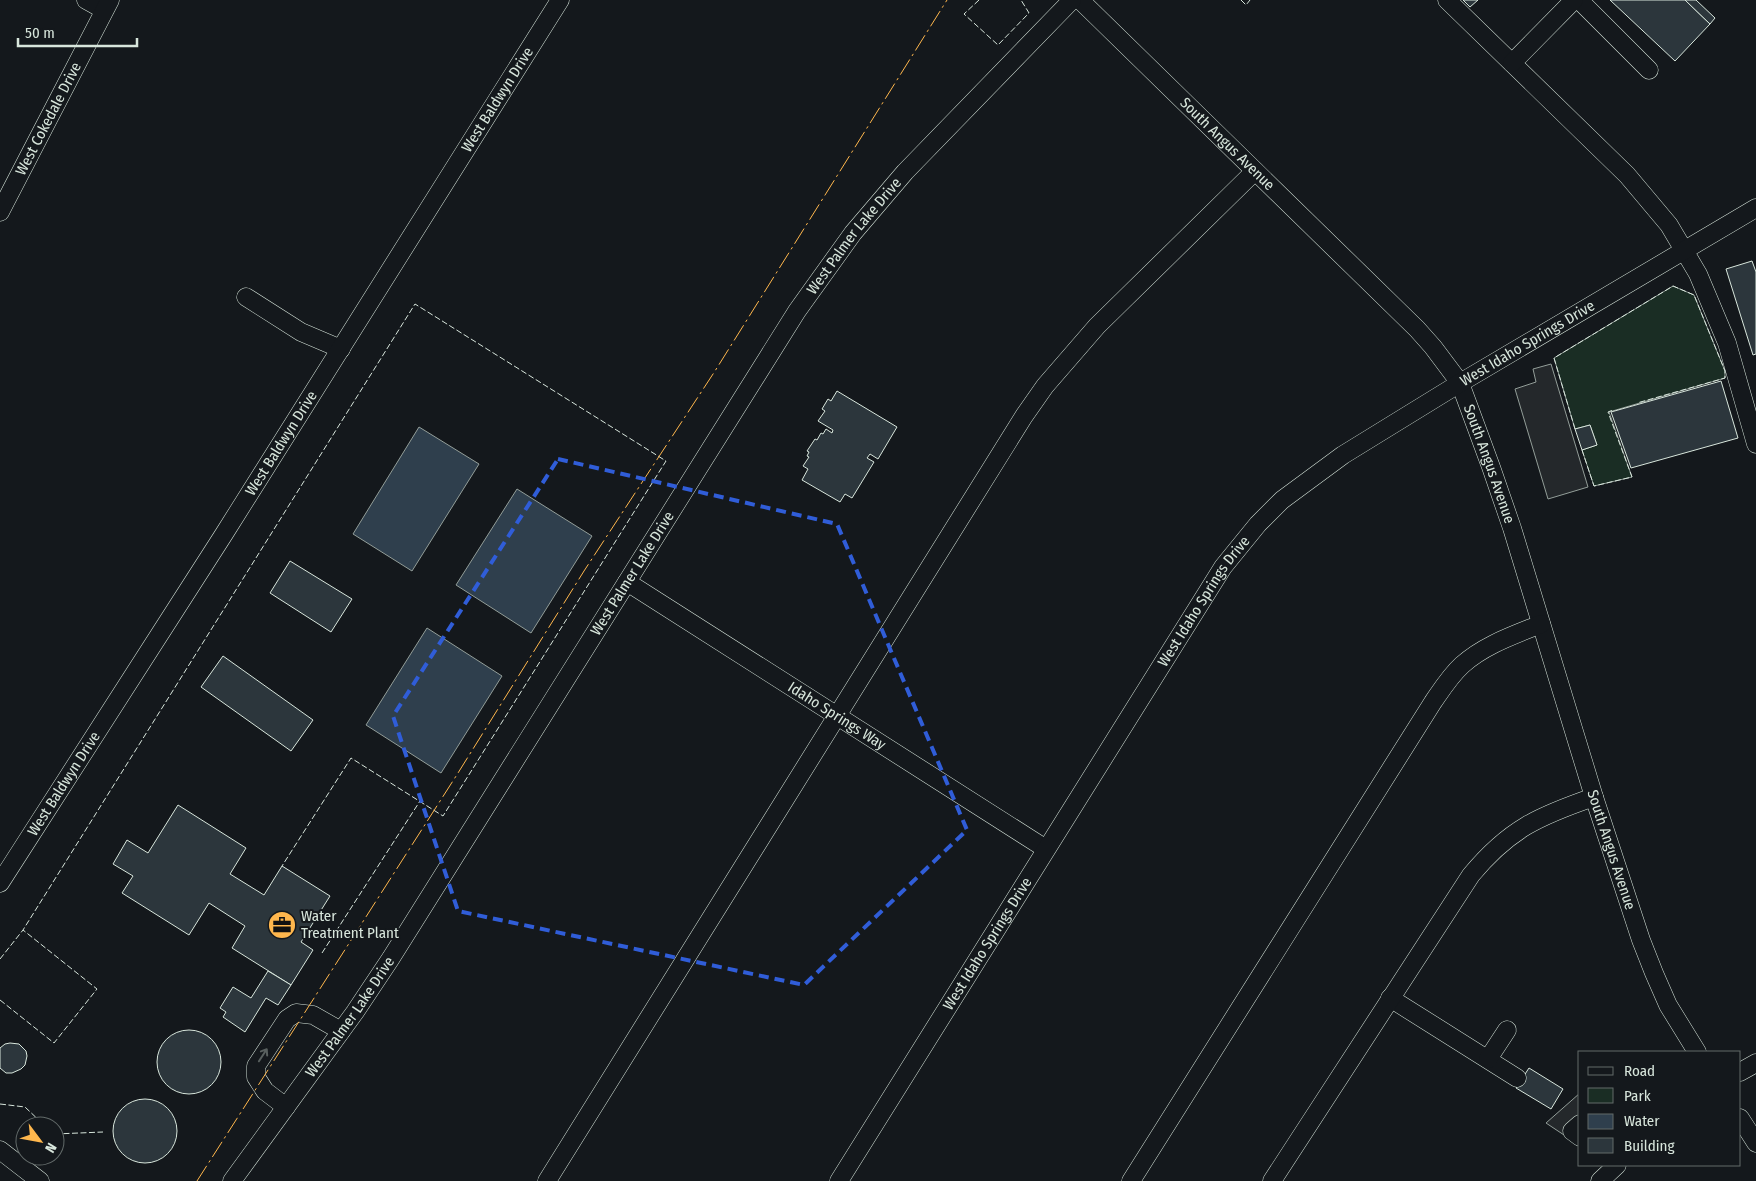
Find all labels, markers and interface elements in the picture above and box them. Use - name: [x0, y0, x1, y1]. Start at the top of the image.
- scale bar: [18, 15, 136, 47]
- text: 50 m: [25, 24, 55, 42]
- street label: West Baldwyn Drive: [458, 44, 537, 155]
- street label: West Cokedale Drive: [12, 59, 85, 178]
- street label: South Angus Avenue: [1176, 94, 1278, 194]
- street label: West Palmer Lake Drive: [803, 174, 905, 298]
- street label: West Idaho Springs Drive: [1457, 296, 1598, 390]
- street label: West Baldwyn Drive: [241, 387, 321, 499]
- street label: South Angus Avenue: [1460, 402, 1519, 526]
- street label: West Palmer Lake Drive: [587, 508, 678, 639]
- street label: West Idaho Springs Drive: [1154, 532, 1254, 670]
- street label: Idaho Springs Way: [785, 678, 890, 754]
- street label: West Baldwyn Drive: [24, 728, 104, 839]
- street label: South Angus Avenue: [1583, 788, 1639, 912]
- street label: West Idaho Springs Drive: [939, 874, 1036, 1013]
- place label: Water Treatment Plant: [301, 907, 399, 942]
- office icon: Water Treatment Plant: [267, 910, 297, 940]
- street label: West Palmer Lake Drive: [302, 953, 398, 1081]
- one-way arrow: [258, 1049, 268, 1063]
- legend: [1578, 1051, 1741, 1166]
- text: Road: [1624, 1062, 1655, 1080]
- text: Park: [1624, 1087, 1651, 1105]
- text: Water: [1624, 1112, 1660, 1130]
- north arrow: [15, 1116, 65, 1166]
- text: Building: [1624, 1137, 1675, 1155]
- text: N: [41, 1140, 60, 1156]

